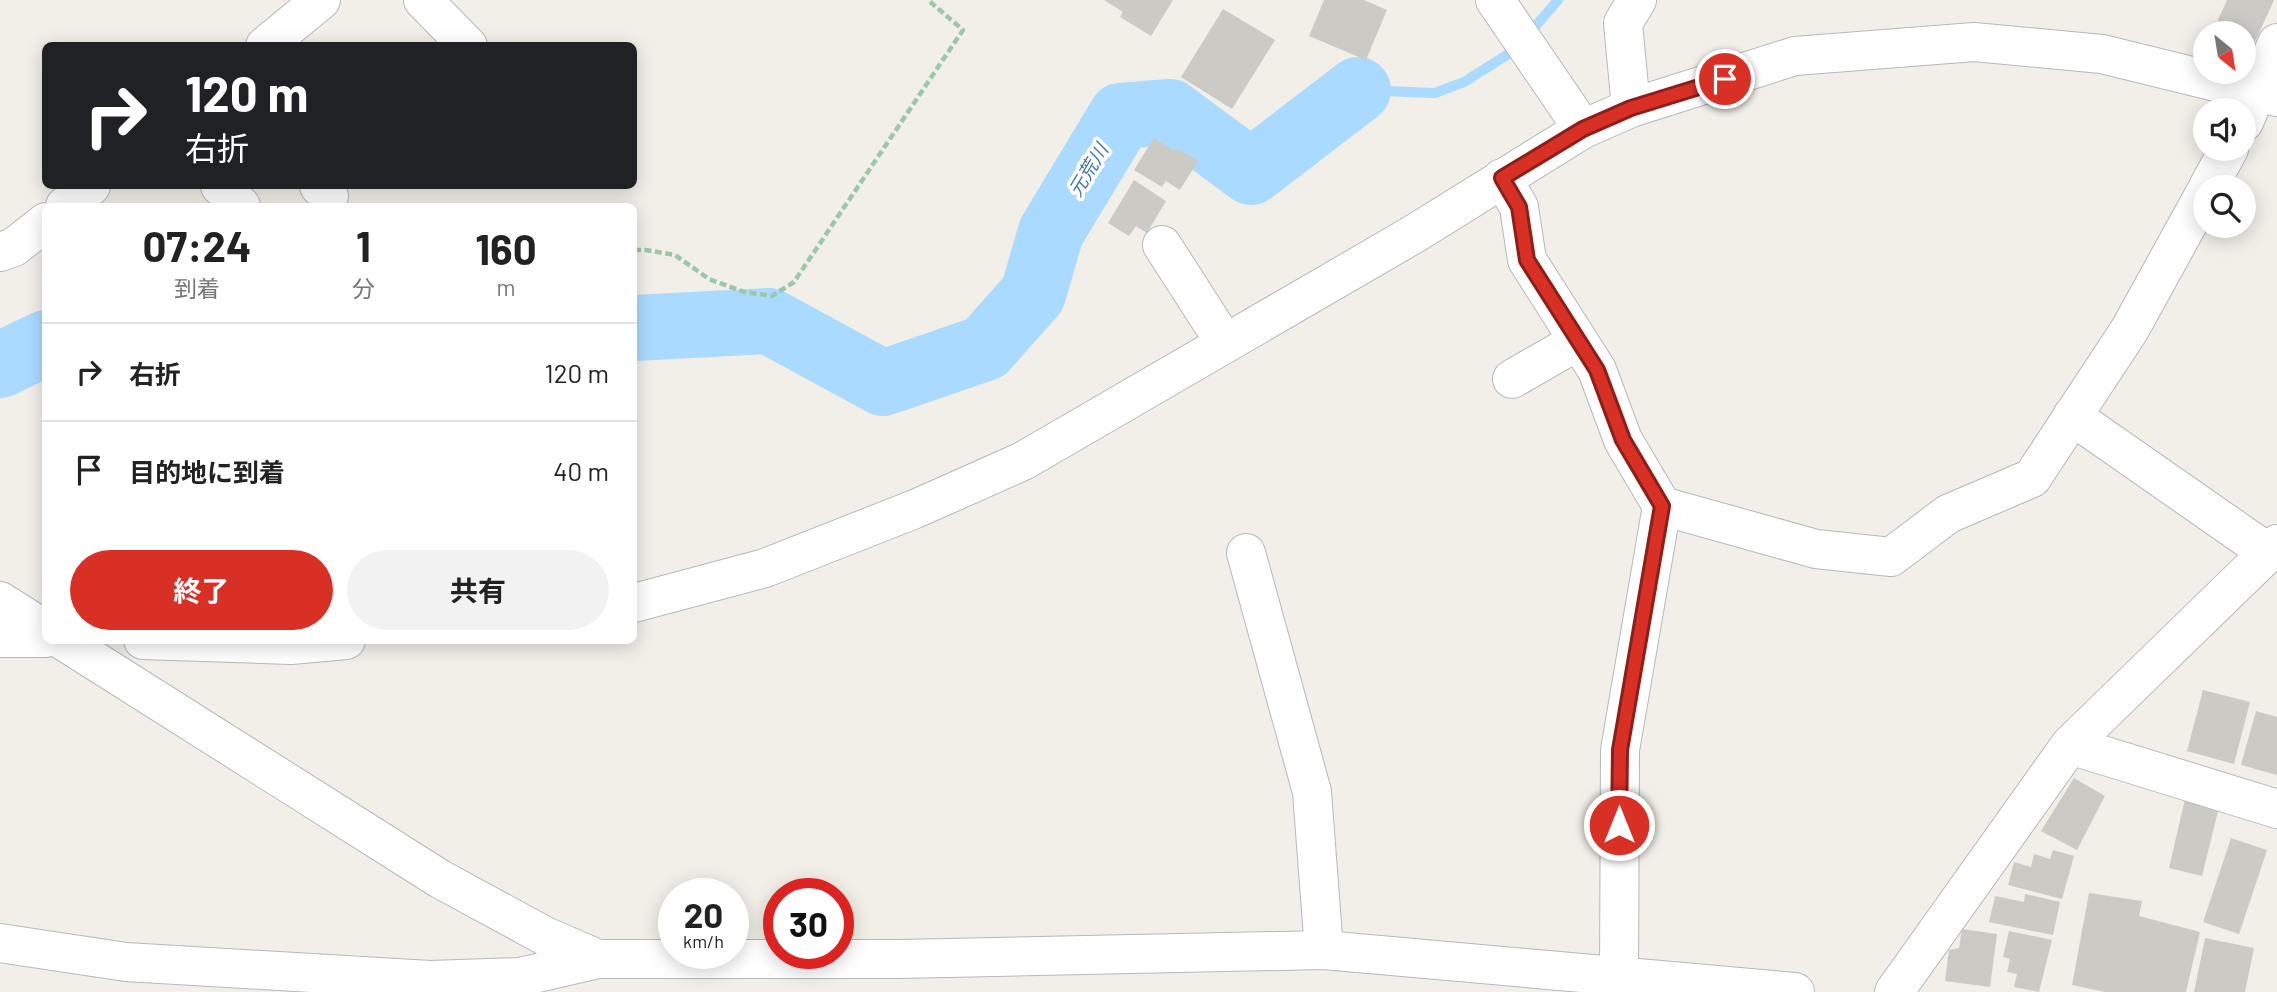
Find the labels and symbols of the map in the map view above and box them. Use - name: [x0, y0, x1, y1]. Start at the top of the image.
- north arrow: [2193, 21, 2256, 84]
- pin: [1695, 49, 1755, 109]
- water label: 元荒川: [1063, 138, 1113, 200]
- position arrow: [1582, 788, 1656, 862]
- speed limit sign: 30: [763, 878, 854, 969]

